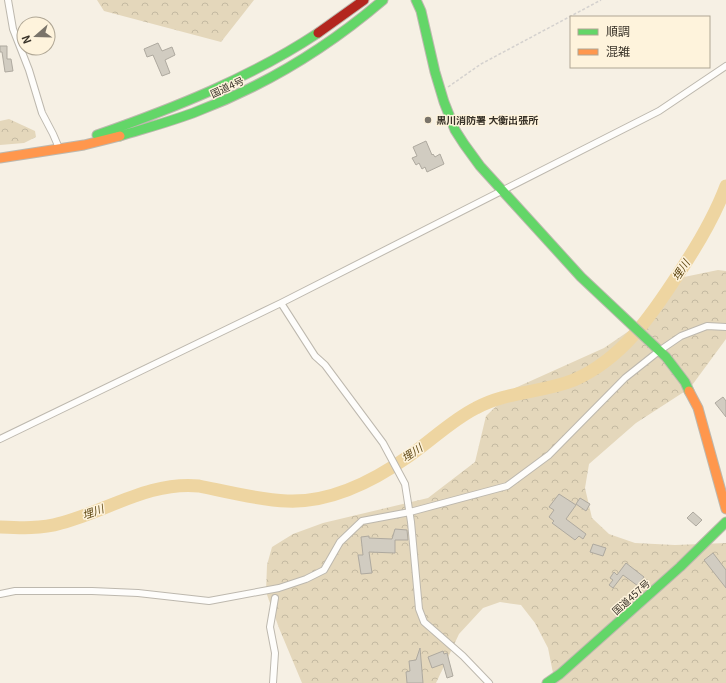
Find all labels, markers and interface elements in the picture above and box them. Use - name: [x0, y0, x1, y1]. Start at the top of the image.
- north arrow: [16, 16, 56, 56]
- legend: [570, 16, 710, 68]
- text: 順調: [606, 22, 630, 39]
- text: N: [17, 33, 35, 46]
- text: 混雑: [606, 42, 630, 59]
- street label: 国道4号: [208, 72, 246, 101]
- place label: 黒川消防署 大衡出張所: [436, 112, 538, 127]
- marker: 黒川消防署 大衡出張所: [423, 115, 433, 125]
- water label: 埋川: [667, 255, 693, 283]
- water label: 埋川: [398, 439, 426, 465]
- water label: 埋川: [80, 499, 107, 522]
- street label: 国道457号: [608, 575, 653, 618]

